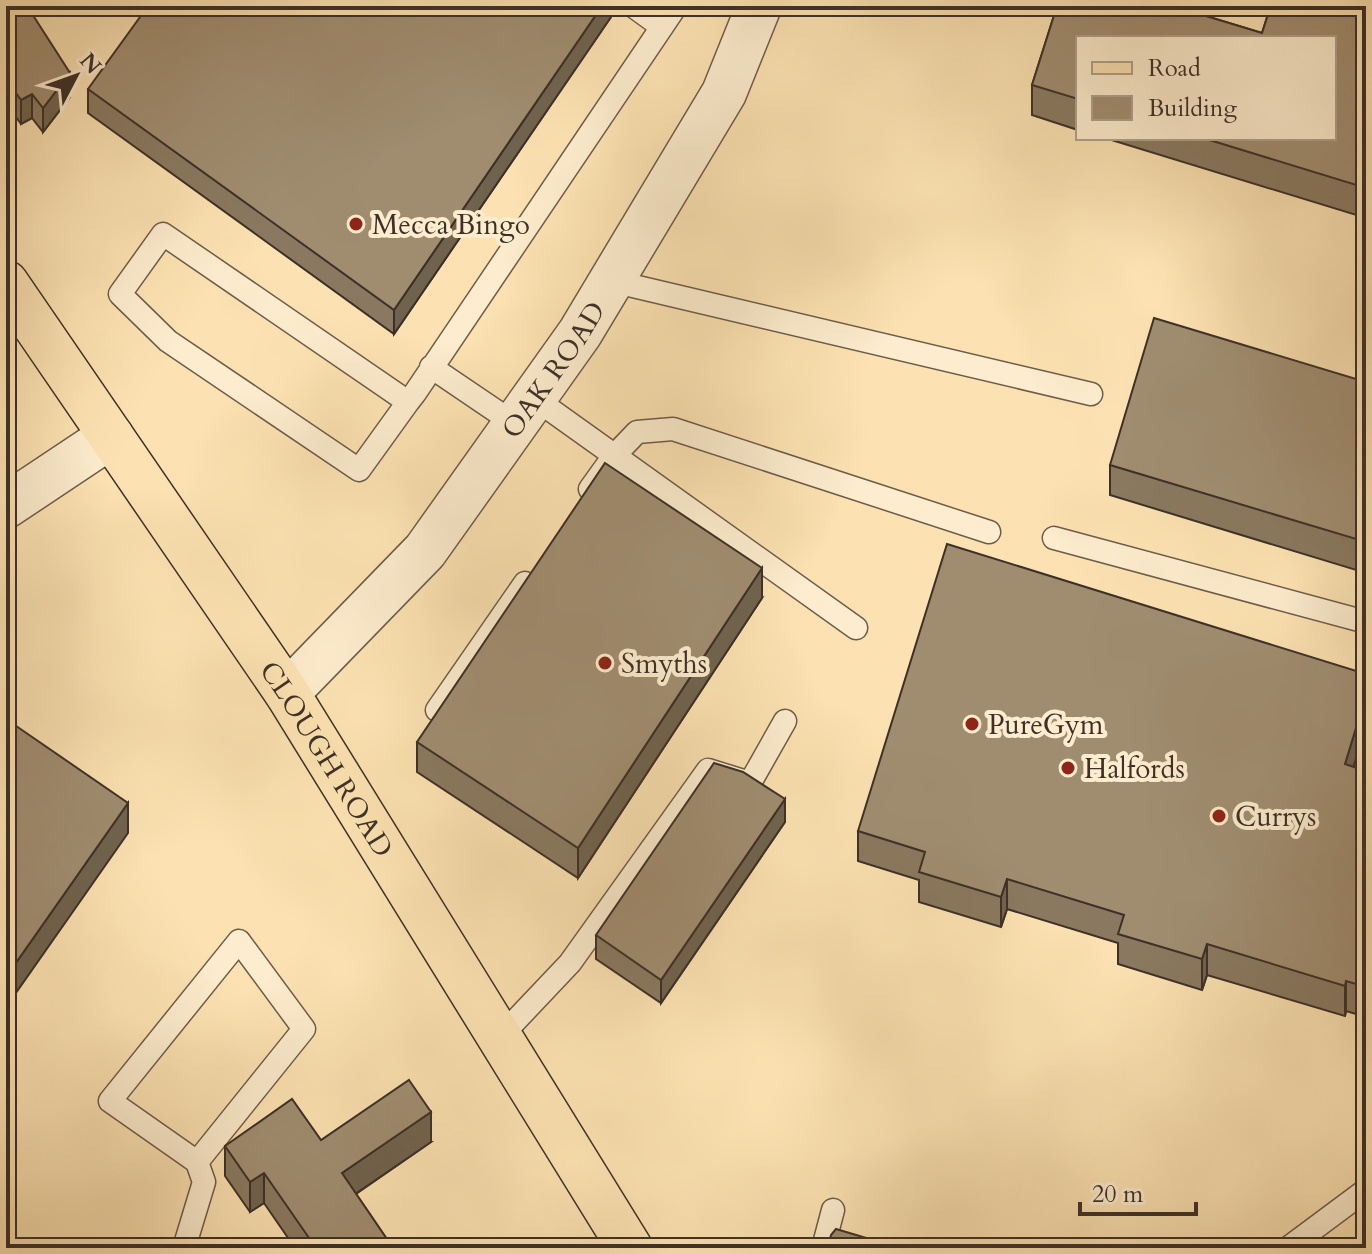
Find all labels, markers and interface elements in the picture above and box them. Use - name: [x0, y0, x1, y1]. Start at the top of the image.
- north arrow: [36, 36, 116, 116]
- legend: [1076, 36, 1336, 140]
- text: N: [73, 46, 108, 81]
- text: Road: [1148, 52, 1201, 85]
- text: Building: [1148, 92, 1238, 125]
- place label: Mecca Bingo: [372, 206, 530, 244]
- marker: Mecca Bingo: [347, 215, 365, 233]
- street label: OAK ROAD: [493, 295, 615, 446]
- place label: Smyths: [621, 645, 707, 683]
- street label: CLOUGH ROAD: [250, 654, 402, 865]
- marker: Smyths: [596, 654, 614, 672]
- place label: PureGym: [988, 706, 1104, 744]
- marker: PureGym: [963, 715, 981, 733]
- place label: Halfords: [1084, 750, 1185, 788]
- marker: Halfords: [1059, 759, 1077, 777]
- place label: Currys: [1235, 798, 1316, 836]
- marker: Currys: [1210, 807, 1228, 825]
- scale bar: [1080, 1166, 1196, 1216]
- text: 20 m: [1092, 1178, 1144, 1211]

